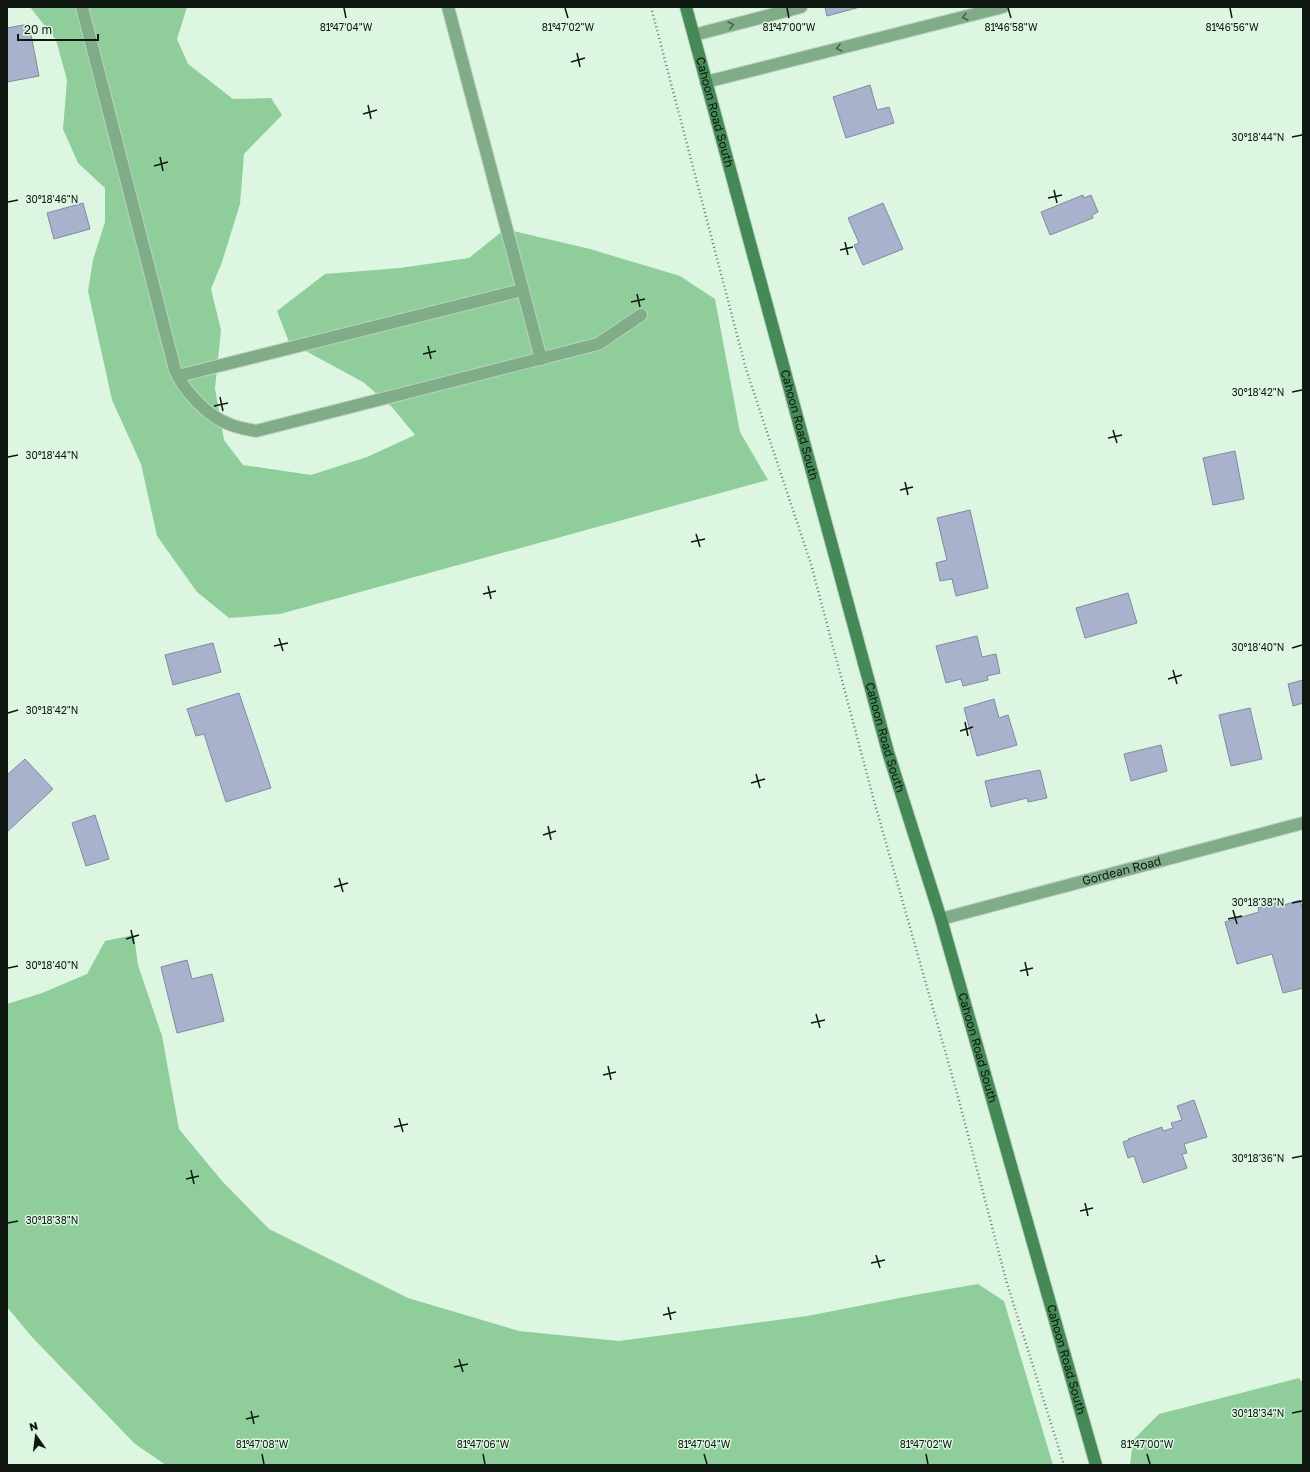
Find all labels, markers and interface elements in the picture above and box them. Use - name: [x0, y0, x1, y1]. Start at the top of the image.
- one-way arrow: [962, 12, 968, 20]
- scale bar: [18, 16, 98, 42]
- text: 81°47'04"W: [320, 21, 373, 33]
- text: 81°47'02"W: [542, 21, 595, 33]
- text: 81°47'00"W: [763, 21, 816, 33]
- text: 81°46'58"W: [984, 21, 1038, 33]
- text: 81°46'56"W: [1205, 21, 1259, 33]
- text: 20 m: [24, 22, 52, 37]
- one-way arrow: [728, 22, 735, 30]
- one-way arrow: [836, 44, 842, 52]
- street label: Cahoon Road South: [693, 55, 737, 169]
- text: 30°18'44"N: [1232, 131, 1284, 143]
- text: 30°18'46"N: [26, 193, 78, 205]
- street label: Cahoon Road South: [778, 368, 822, 482]
- text: 30°18'42"N: [1232, 386, 1284, 398]
- text: 30°18'44"N: [26, 449, 78, 461]
- text: 30°18'40"N: [1232, 641, 1284, 653]
- street label: Cahoon Road South: [862, 681, 908, 794]
- text: 30°18'42"N: [26, 704, 78, 716]
- street label: Gordean Road: [1080, 853, 1163, 888]
- text: 30°18'38"N: [1232, 896, 1284, 908]
- text: 30°18'40"N: [26, 959, 78, 971]
- street label: Cahoon Road South: [955, 991, 1001, 1105]
- text: 30°18'36"N: [1232, 1152, 1284, 1164]
- text: 30°18'38"N: [26, 1214, 78, 1226]
- street label: Cahoon Road South: [1044, 1302, 1089, 1416]
- text: 30°18'34"N: [1232, 1407, 1284, 1419]
- north arrow: [16, 1416, 56, 1456]
- text: N: [28, 1418, 39, 1433]
- text: 81°47'08"W: [236, 1438, 289, 1450]
- text: 81°47'06"W: [457, 1438, 510, 1450]
- text: 81°47'04"W: [678, 1438, 731, 1450]
- text: 81°47'02"W: [900, 1438, 953, 1450]
- text: 81°47'00"W: [1121, 1438, 1174, 1450]

